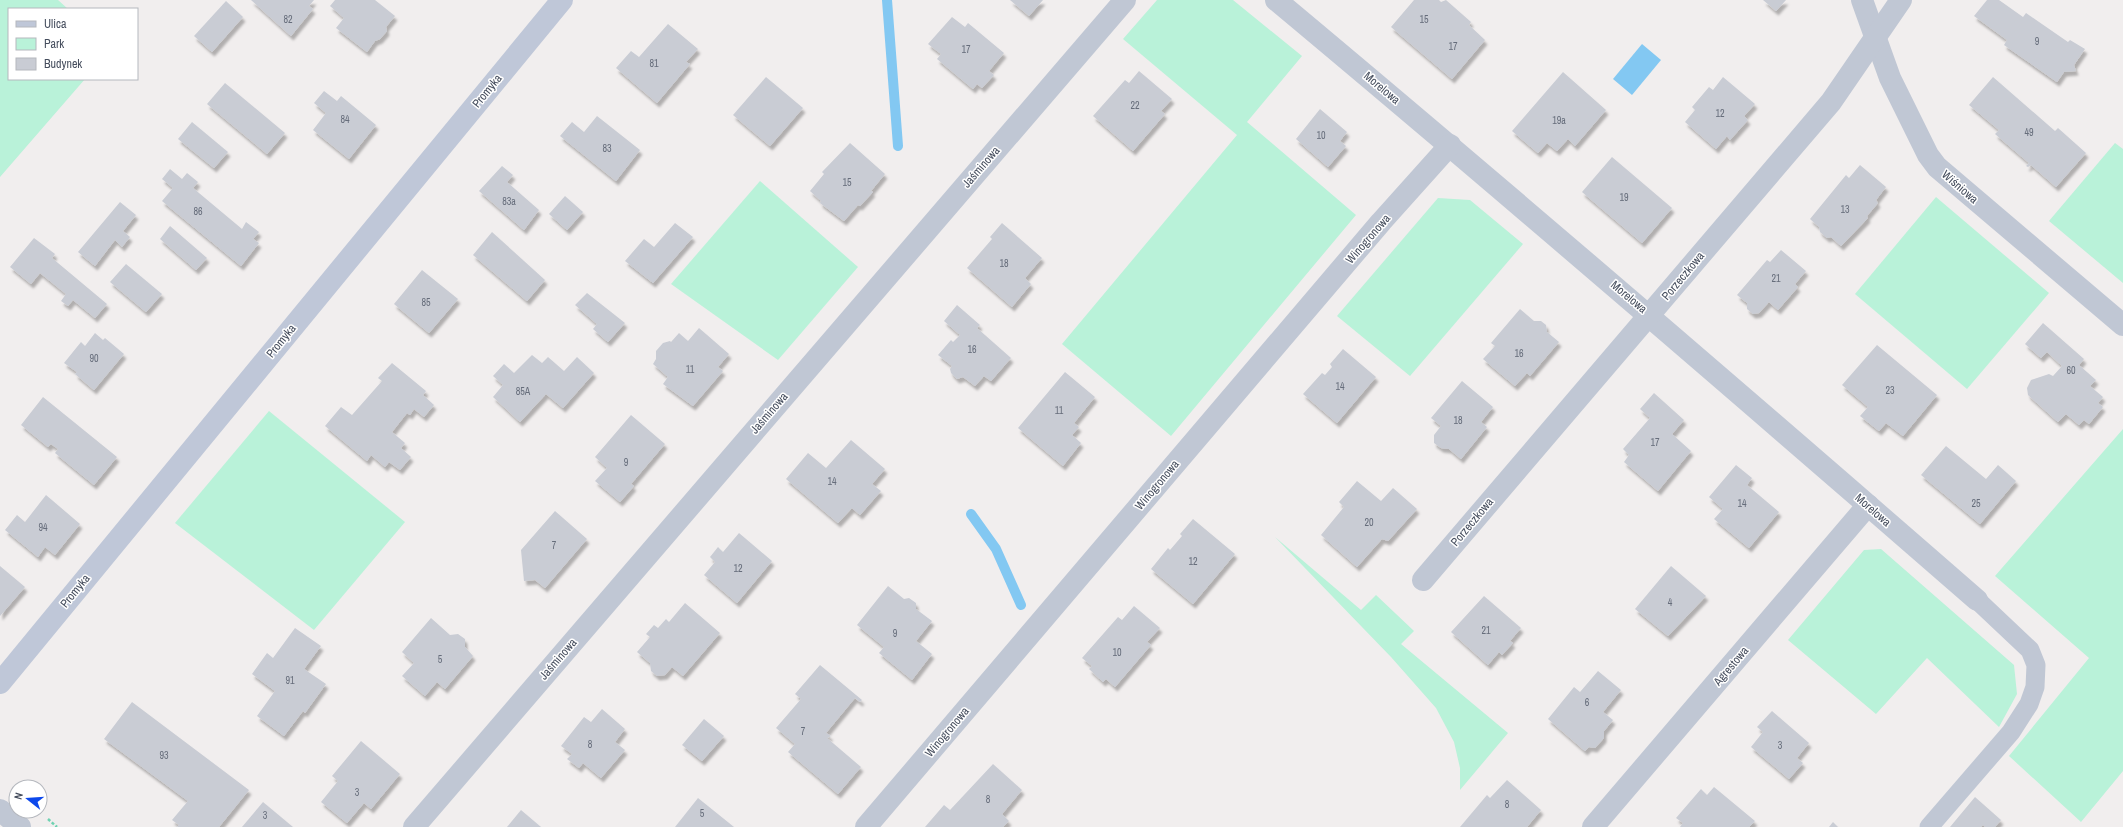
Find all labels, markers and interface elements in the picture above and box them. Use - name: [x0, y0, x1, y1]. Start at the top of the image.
- legend: [8, 8, 138, 80]
- house number: 82: [283, 13, 293, 26]
- house number: 15: [1419, 13, 1429, 26]
- text: Ulica: [44, 16, 67, 32]
- house number: 9: [2035, 35, 2040, 48]
- text: Park: [44, 36, 64, 52]
- house number: 17: [1448, 40, 1458, 53]
- house number: 17: [961, 43, 971, 56]
- text: Budynek: [44, 56, 82, 72]
- house number: 81: [649, 57, 659, 70]
- street label: Morelowa: [1361, 68, 1404, 108]
- street label: Promyka: [469, 70, 506, 111]
- house number: 22: [1130, 99, 1140, 112]
- house number: 12: [1715, 107, 1725, 120]
- house number: 84: [340, 113, 350, 126]
- house number: 19a: [1552, 114, 1566, 127]
- house number: 49: [2024, 126, 2034, 139]
- house number: 10: [1316, 129, 1326, 142]
- house number: 83: [602, 142, 612, 155]
- street label: Jaśminowa: [959, 143, 1004, 191]
- street label: Wiśniowa: [1938, 167, 1982, 208]
- house number: 15: [842, 176, 852, 189]
- house number: 19: [1619, 191, 1629, 204]
- house number: 83a: [502, 195, 516, 208]
- house number: 13: [1840, 203, 1850, 216]
- house number: 86: [193, 205, 203, 218]
- street label: Winogronowa: [1342, 210, 1394, 267]
- street label: Porzeczkowa: [1658, 248, 1708, 304]
- house number: 18: [999, 257, 1009, 270]
- house number: 21: [1771, 272, 1781, 285]
- street label: Morelowa: [1608, 277, 1651, 317]
- house number: 85: [421, 296, 431, 309]
- street label: Promyka: [263, 320, 300, 361]
- house number: 16: [967, 343, 977, 356]
- house number: 16: [1514, 347, 1524, 360]
- house number: 90: [89, 352, 99, 365]
- house number: 11: [686, 363, 695, 376]
- house number: 60: [2066, 364, 2076, 377]
- house number: 14: [1335, 380, 1345, 393]
- house number: 23: [1885, 384, 1895, 397]
- house number: 85A: [516, 385, 531, 398]
- street label: Jaśminowa: [747, 389, 792, 437]
- house number: 11: [1055, 404, 1064, 417]
- house number: 18: [1453, 414, 1463, 427]
- house number: 17: [1650, 436, 1660, 449]
- house number: 9: [624, 456, 629, 469]
- street label: Winogronowa: [1131, 456, 1183, 513]
- house number: 14: [827, 475, 837, 488]
- street label: Morelowa: [1852, 490, 1895, 530]
- street label: Porzeczkowa: [1447, 494, 1497, 550]
- house number: 14: [1737, 497, 1747, 510]
- house number: 25: [1971, 497, 1981, 510]
- house number: 20: [1364, 516, 1374, 529]
- house number: 94: [38, 521, 48, 534]
- house number: 7: [552, 539, 557, 552]
- house number: 12: [1188, 555, 1198, 568]
- house number: 12: [733, 562, 743, 575]
- street label: Promyka: [57, 570, 94, 611]
- house number: 4: [1668, 596, 1673, 609]
- house number: 21: [1481, 624, 1491, 637]
- house number: 9: [893, 627, 898, 640]
- street label: Jaśminowa: [536, 635, 581, 683]
- street label: Agrestowa: [1709, 643, 1752, 690]
- house number: 10: [1112, 646, 1122, 659]
- house number: 5: [438, 653, 443, 666]
- house number: 91: [285, 674, 295, 687]
- house number: 6: [1585, 696, 1590, 709]
- street label: Winogronowa: [921, 703, 973, 760]
- house number: 7: [801, 725, 806, 738]
- house number: 8: [588, 738, 593, 751]
- house number: 3: [1778, 739, 1783, 752]
- house number: 93: [159, 749, 169, 762]
- north arrow: [8, 779, 48, 819]
- house number: 3: [355, 786, 360, 799]
- text: N: [11, 791, 26, 801]
- house number: 8: [986, 793, 991, 806]
- house number: 8: [1505, 798, 1510, 811]
- house number: 5: [700, 807, 705, 820]
- house number: 3: [263, 809, 268, 822]

